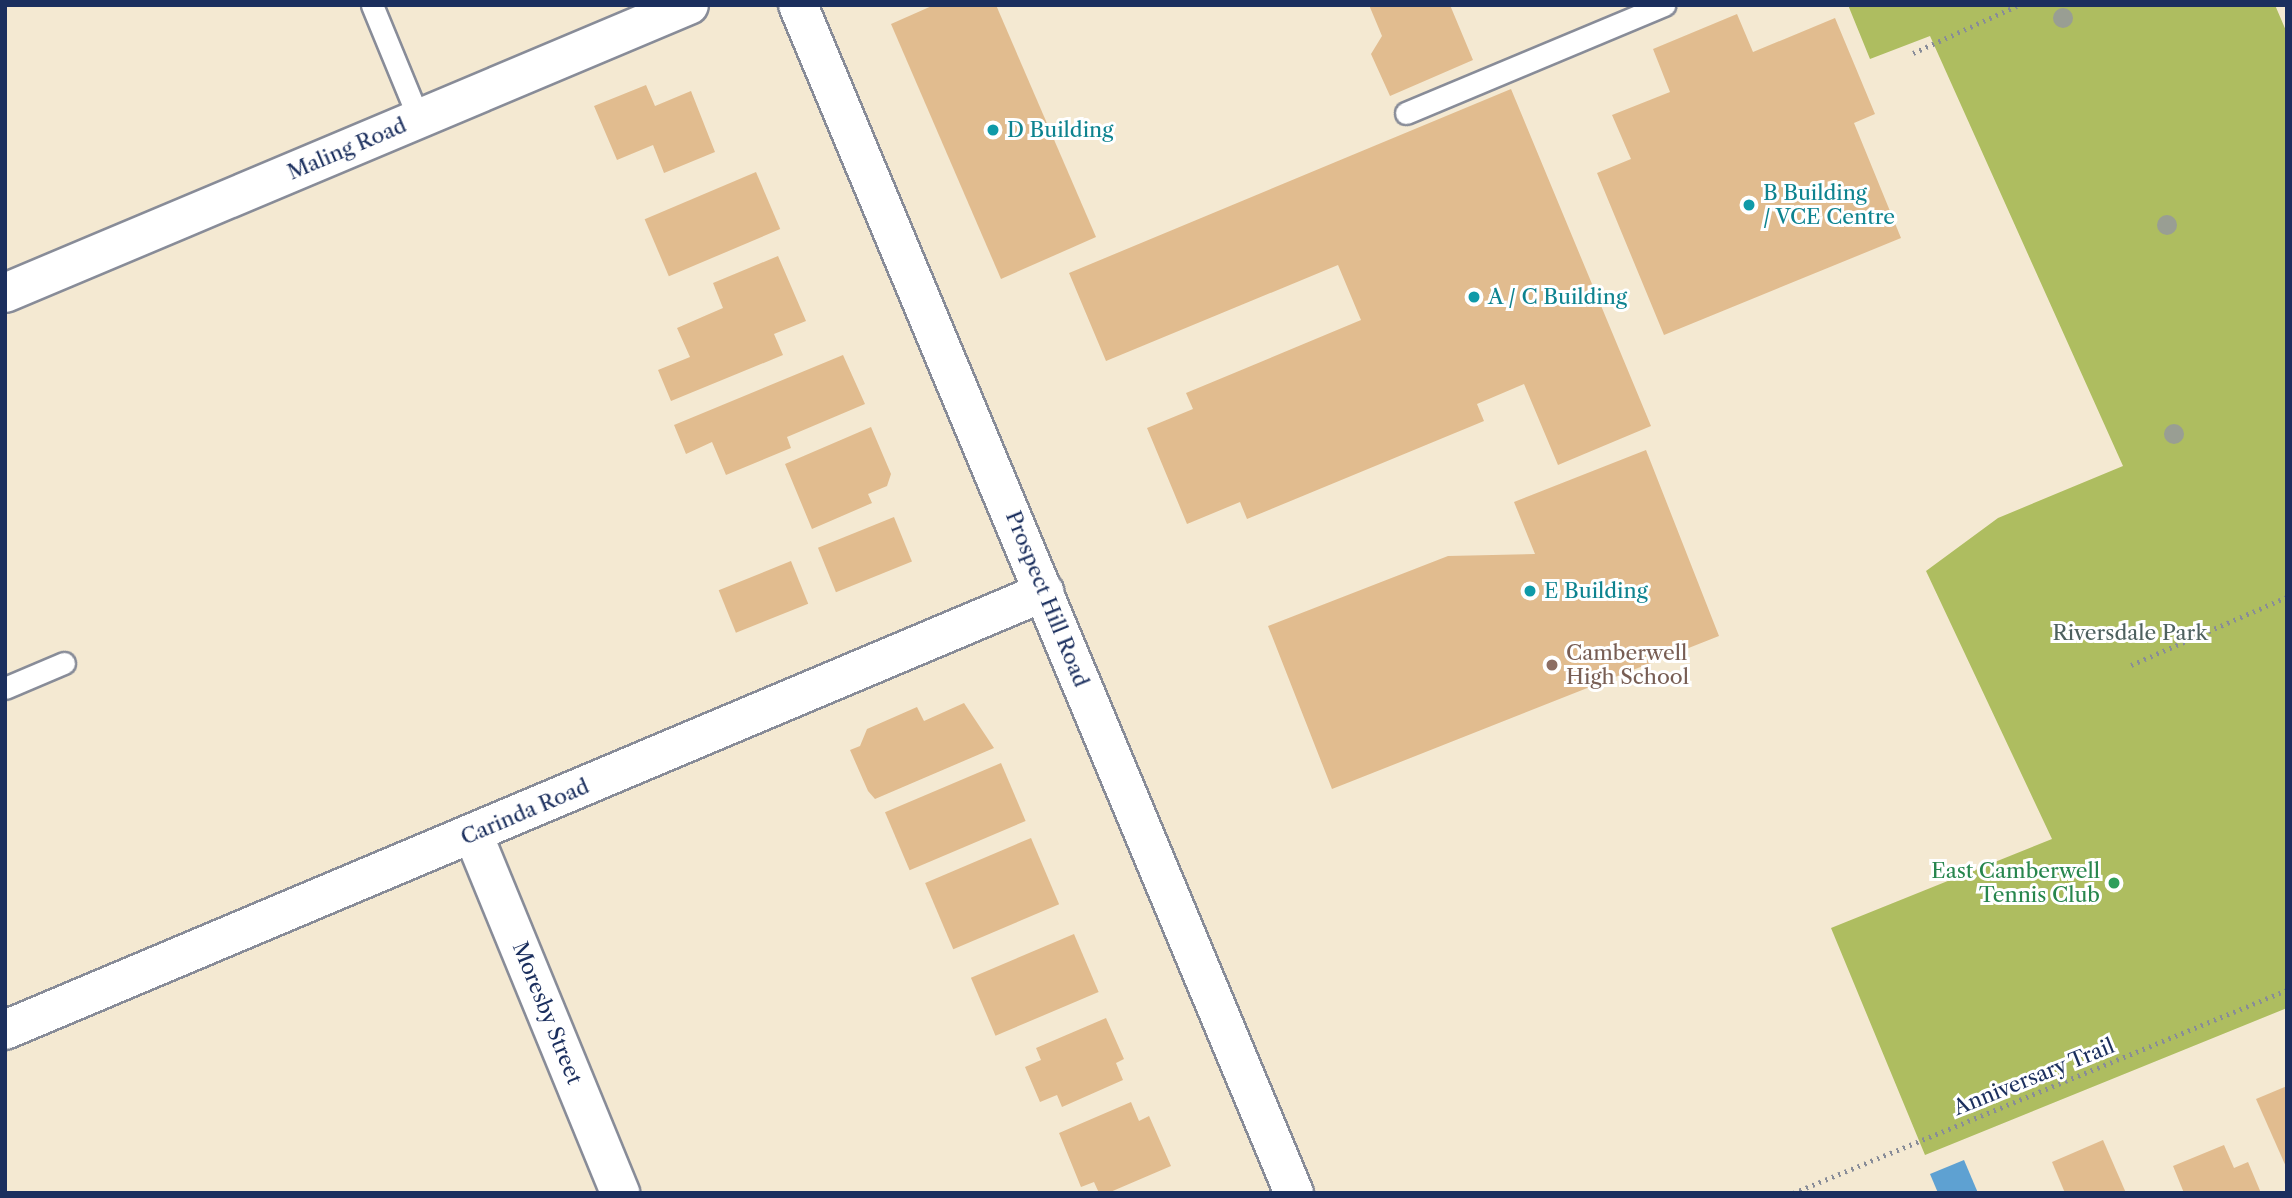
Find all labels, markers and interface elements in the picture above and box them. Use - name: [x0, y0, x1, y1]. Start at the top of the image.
- street label: Maling Road: [284, 113, 410, 185]
- place label: D Building: [1007, 117, 1113, 143]
- marker: D Building: [985, 122, 1001, 138]
- place label: B Building / VCE Centre: [1763, 180, 1896, 230]
- marker: B Building / VCE Centre: [1741, 197, 1757, 213]
- place label: A / C Building: [1488, 284, 1628, 310]
- marker: A / C Building: [1466, 289, 1482, 305]
- street label: Prospect Hill Road: [1000, 507, 1094, 691]
- place label: E Building: [1544, 578, 1648, 604]
- marker: E Building: [1522, 583, 1538, 599]
- park label: Riversdale Park: [2052, 620, 2208, 646]
- place label: Camberwell High School: [1566, 640, 1689, 690]
- marker: Camberwell High School: [1544, 657, 1560, 673]
- street label: Carinda Road: [457, 774, 593, 850]
- place label: East Camberwell Tennis Club: [1931, 858, 2100, 908]
- marker: East Camberwell Tennis Club: [2106, 875, 2122, 891]
- street label: Moresby Street: [507, 938, 587, 1088]
- street label: Anniversary Trail: [1949, 1033, 2119, 1121]

